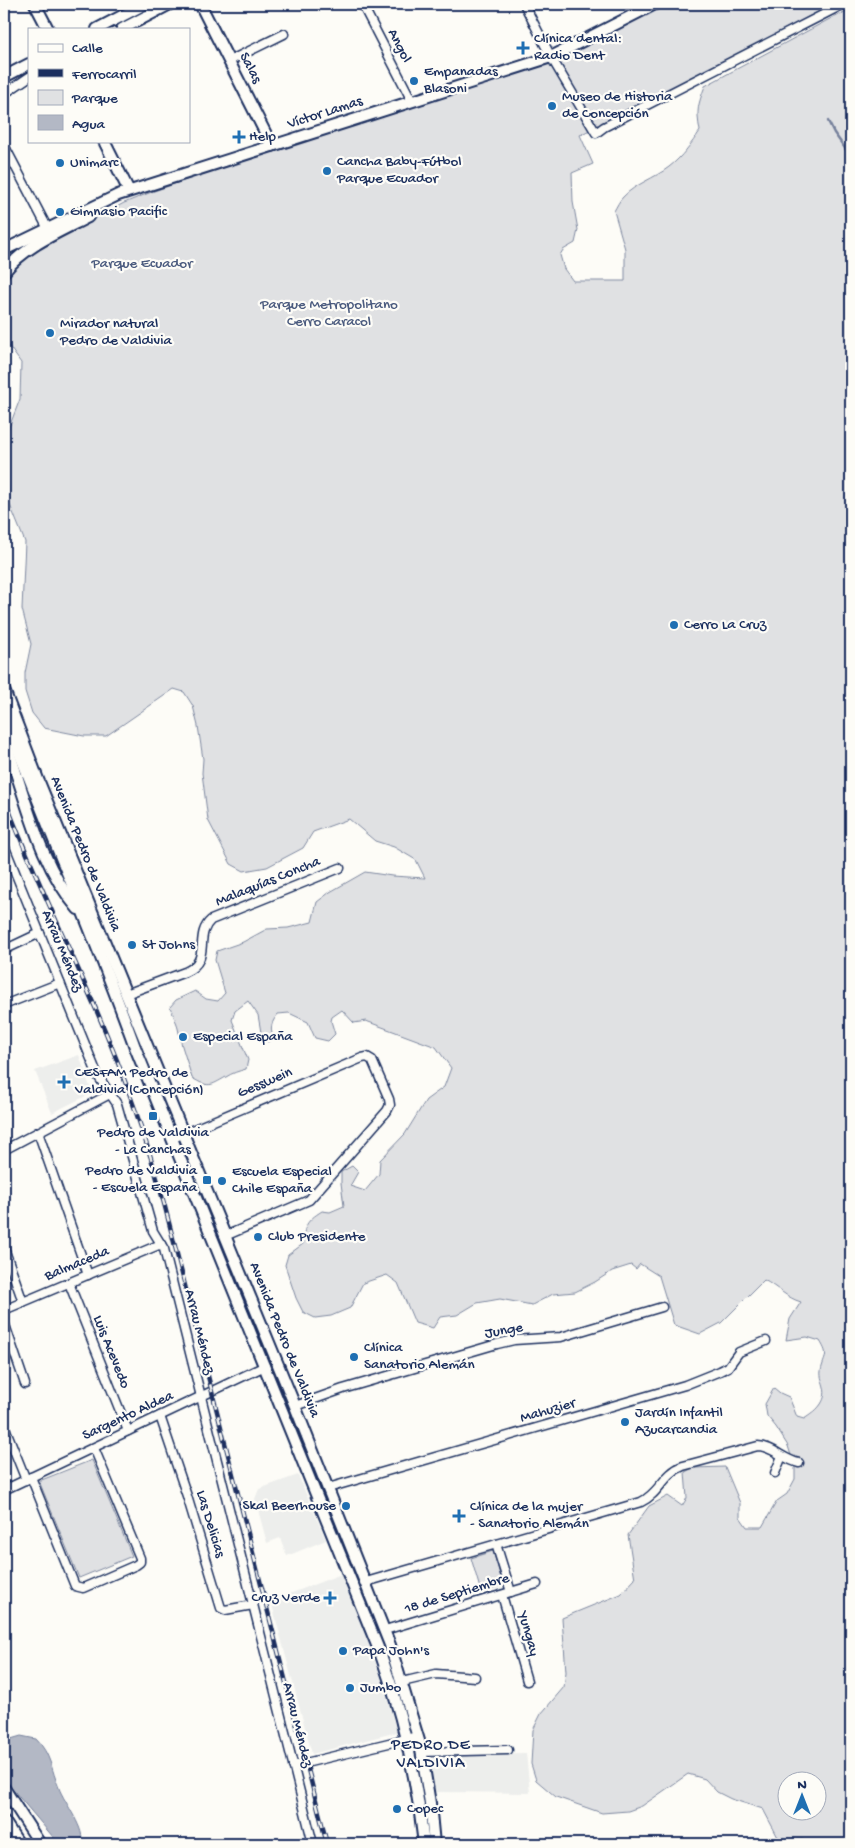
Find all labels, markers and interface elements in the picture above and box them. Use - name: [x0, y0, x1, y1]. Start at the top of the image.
- street label: Angol: [383, 26, 415, 66]
- legend: [28, 28, 190, 142]
- place label: Clínica dental: Radio Dent: [534, 30, 622, 65]
- text: Calle: [72, 40, 103, 58]
- marker: Clínica dental: Radio Dent: [516, 41, 530, 55]
- street label: Salas: [235, 49, 266, 87]
- place label: Empanadas Blasoni: [423, 63, 498, 98]
- text: Ferrocarril: [71, 66, 136, 84]
- marker: Empanadas Blasoni: [408, 75, 420, 87]
- place label: Museo de Historia de Concepción: [562, 88, 673, 123]
- text: Parque: [71, 90, 118, 108]
- street label: Víctor Lamas: [284, 92, 365, 134]
- marker: Museo de Historia de Concepción: [546, 100, 558, 112]
- text: Agua: [72, 116, 105, 134]
- place label: Help: [249, 128, 277, 146]
- marker: Help: [233, 131, 245, 143]
- place label: Cancha Baby-Fútbol Parque Ecuador: [336, 153, 461, 188]
- place label: Unimarc: [70, 154, 119, 172]
- marker: Unimarc: [54, 157, 66, 169]
- marker: Cancha Baby-Fútbol Parque Ecuador: [321, 165, 333, 177]
- place label: Gimnasio Pacific: [70, 203, 168, 221]
- marker: Gimnasio Pacific: [54, 206, 66, 218]
- park label: Parque Ecuador: [91, 255, 194, 273]
- park label: Parque Metropolitano Cerro Caracol: [259, 296, 398, 331]
- place label: Mirador natural Pedro de Valdivia: [59, 315, 172, 350]
- marker: Mirador natural Pedro de Valdivia: [44, 327, 56, 339]
- place label: Cerro La Cruz: [684, 616, 767, 634]
- marker: Cerro La Cruz: [668, 619, 680, 631]
- street label: Avenida Pedro de Valdivia: [46, 774, 125, 935]
- street label: Malaquías Concha: [213, 853, 324, 911]
- street label: Arrau Méndez: [37, 908, 87, 995]
- place label: St Johns: [142, 936, 196, 954]
- marker: St Johns: [126, 939, 138, 951]
- place label: Especial España: [193, 1028, 293, 1046]
- marker: Especial España: [177, 1031, 189, 1043]
- street label: Gesswein: [235, 1063, 295, 1103]
- place label: CESFAM Pedro de Valdivia (Concepción): [74, 1064, 204, 1099]
- marker: CESFAM Pedro de Valdivia (Concepción): [57, 1075, 71, 1089]
- marker: Pedro de Valdivia - La Canchas: [147, 1110, 159, 1122]
- place label: Pedro de Valdivia - La Canchas: [96, 1124, 210, 1159]
- place label: Pedro de Valdivia - Escuela España: [84, 1162, 198, 1197]
- place label: Escuela Especial Chile España: [232, 1163, 332, 1198]
- marker: Pedro de Valdivia - Escuela España: [201, 1174, 213, 1186]
- marker: Escuela Especial Chile España: [216, 1175, 228, 1187]
- place label: Club Presidente: [268, 1228, 366, 1246]
- marker: Club Presidente: [252, 1231, 264, 1243]
- street label: Balmaceda: [41, 1242, 113, 1286]
- street label: Avenida Pedro de Valdivia: [245, 1260, 324, 1421]
- street label: Arrau Méndez: [180, 1288, 218, 1377]
- street label: Luis Acevedo: [88, 1313, 134, 1391]
- street label: Junge: [484, 1319, 525, 1343]
- place label: Clínica Sanatorio Alemán: [364, 1339, 475, 1374]
- marker: Clínica Sanatorio Alemán: [348, 1351, 360, 1363]
- street label: Sargento Aldea: [80, 1387, 177, 1445]
- street label: Mahuzier: [518, 1394, 579, 1427]
- place label: Jardín Infantil Azucarcandia: [635, 1404, 723, 1439]
- marker: Jardín Infantil Azucarcandia: [619, 1416, 631, 1428]
- street label: Las Delicias: [191, 1488, 229, 1560]
- place label: Skal Beerhouse: [243, 1497, 336, 1515]
- place label: Clínica de la mujer - Sanatorio Alemán: [470, 1498, 589, 1533]
- marker: Skal Beerhouse: [340, 1500, 352, 1512]
- marker: Clínica de la mujer - Sanatorio Alemán: [452, 1509, 466, 1523]
- street label: 18 de Septiembre: [401, 1569, 512, 1619]
- place label: Cruz Verde: [251, 1589, 320, 1607]
- marker: Cruz Verde: [324, 1592, 336, 1604]
- street label: Yungay: [513, 1608, 543, 1659]
- place label: Papa John's: [352, 1642, 430, 1660]
- marker: Papa John's: [337, 1645, 349, 1657]
- place label: Jumbo: [360, 1679, 402, 1697]
- street label: Arrau Méndez: [278, 1681, 316, 1770]
- marker: Jumbo: [344, 1682, 356, 1694]
- district label: PEDRO DE VALDIVIA: [390, 1737, 471, 1774]
- north arrow: [778, 1770, 828, 1820]
- text: N: [797, 1777, 807, 1794]
- place label: Copec: [407, 1800, 444, 1818]
- marker: Copec: [391, 1803, 403, 1815]

